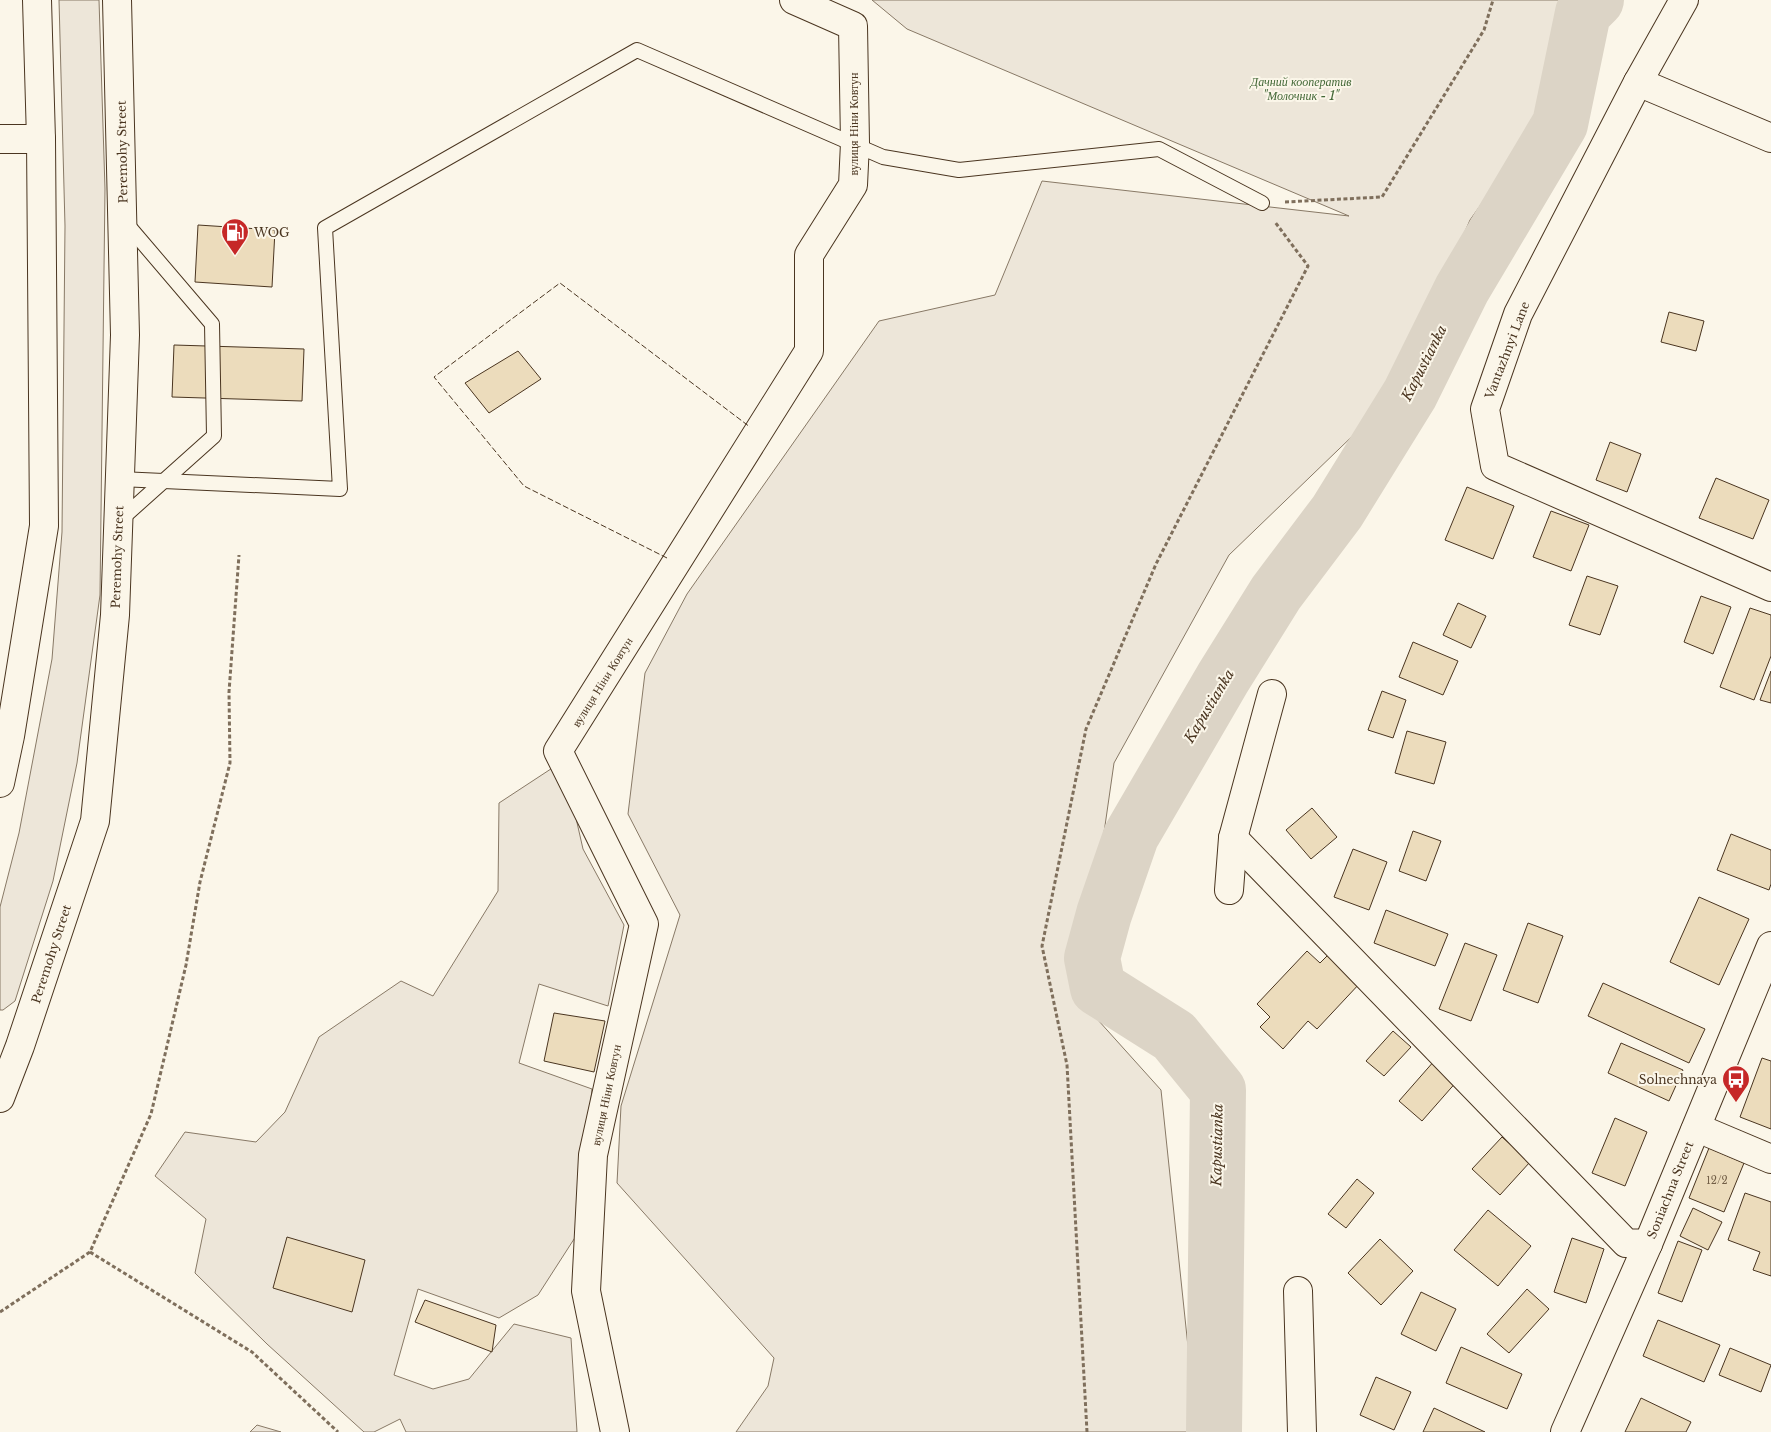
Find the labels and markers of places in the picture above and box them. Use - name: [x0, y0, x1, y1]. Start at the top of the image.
- fuel station icon: WOG: [220, 217, 250, 256]
- place label: WOG: [253, 225, 290, 240]
- bus stop icon: Solnechnaya: [1721, 1064, 1751, 1103]
- place label: Solnechnaya: [1639, 1072, 1717, 1087]

